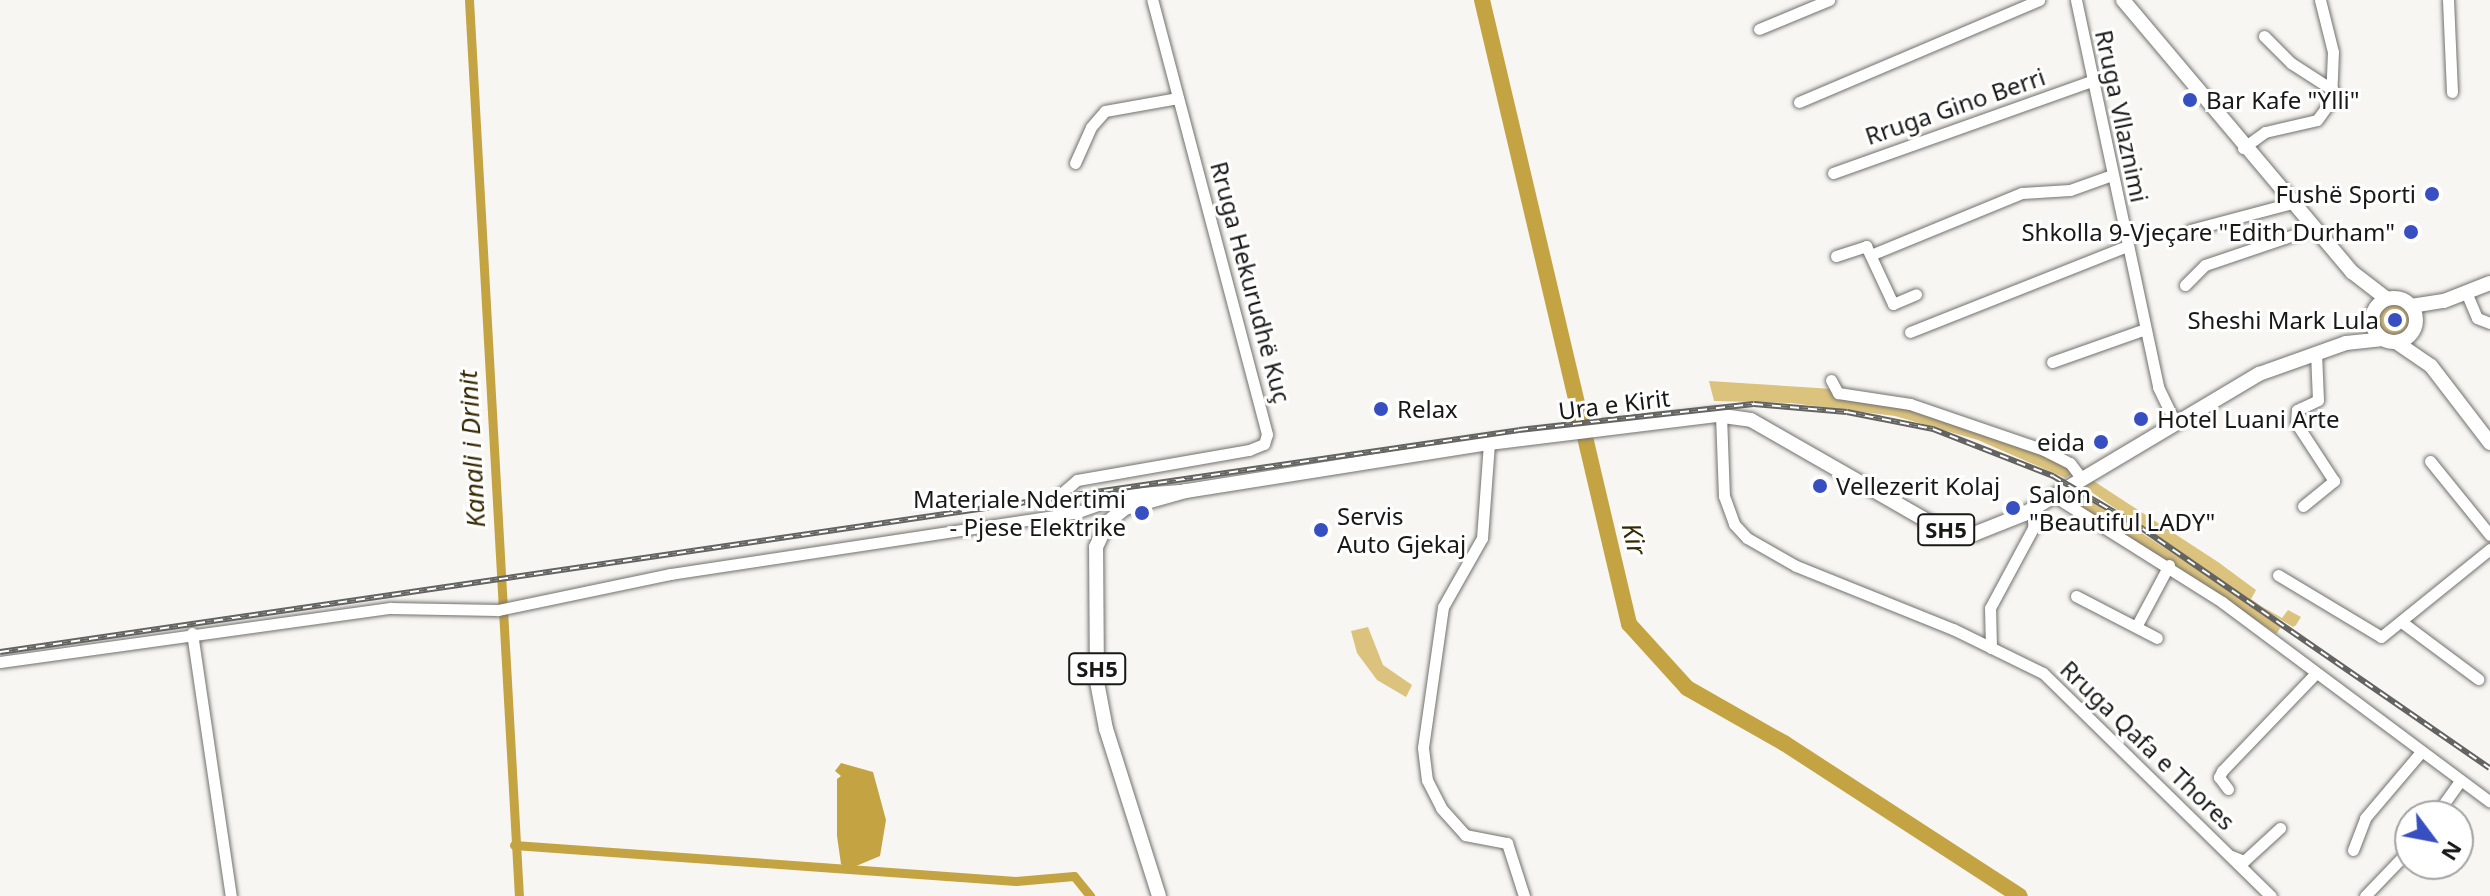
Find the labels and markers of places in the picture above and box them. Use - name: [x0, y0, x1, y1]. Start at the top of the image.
- place label: Bar Kafe "Ylli": [2206, 86, 2360, 114]
- marker: Bar Kafe "Ylli": [2181, 91, 2199, 109]
- place label: Fushë Sporti: [2275, 180, 2416, 208]
- marker: Fushë Sporti: [2423, 185, 2441, 203]
- place label: Shkolla 9-Vjeçare "Edith Durham": [2021, 218, 2395, 246]
- marker: Shkolla 9-Vjeçare "Edith Durham": [2402, 223, 2420, 241]
- place label: Sheshi Mark Lula: [2187, 306, 2379, 334]
- marker: Sheshi Mark Lula: [2386, 311, 2404, 329]
- place label: Relax: [1397, 395, 1458, 423]
- marker: Relax: [1372, 400, 1390, 418]
- place label: Hotel Luani Arte: [2157, 405, 2340, 433]
- marker: Hotel Luani Arte: [2132, 410, 2150, 428]
- place label: eida: [2037, 428, 2085, 456]
- marker: eida: [2092, 433, 2110, 451]
- place label: Vellezerit Kolaj: [1836, 472, 2000, 500]
- marker: Vellezerit Kolaj: [1811, 477, 1829, 495]
- place label: Salon "Beautiful LADY": [2029, 480, 2215, 536]
- place label: Materiale Ndertimi - Pjese Elektrike: [913, 485, 1126, 541]
- marker: Salon "Beautiful LADY": [2004, 499, 2022, 517]
- place label: Servis Auto Gjekaj: [1337, 502, 1466, 558]
- marker: Materiale Ndertimi - Pjese Elektrike: [1133, 504, 1151, 522]
- marker: Servis Auto Gjekaj: [1312, 521, 1330, 539]

